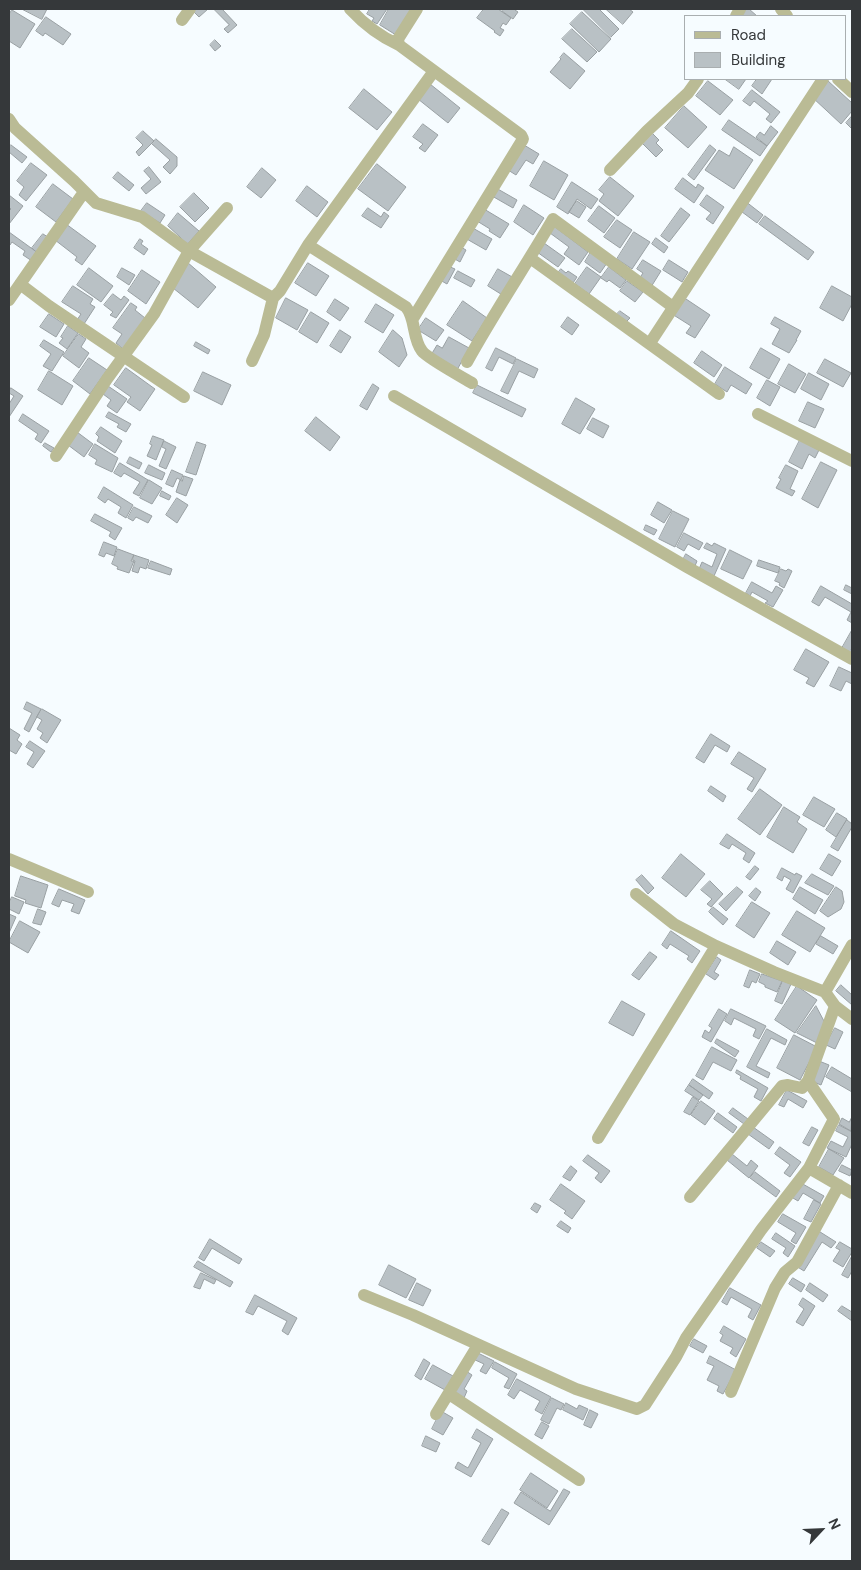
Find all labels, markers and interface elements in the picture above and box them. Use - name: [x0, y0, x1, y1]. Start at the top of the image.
- legend: [684, 15, 846, 80]
- text: Road: [731, 25, 766, 45]
- text: Building: [731, 50, 786, 70]
- north arrow: [796, 1505, 846, 1555]
- text: N: [824, 1515, 845, 1532]

